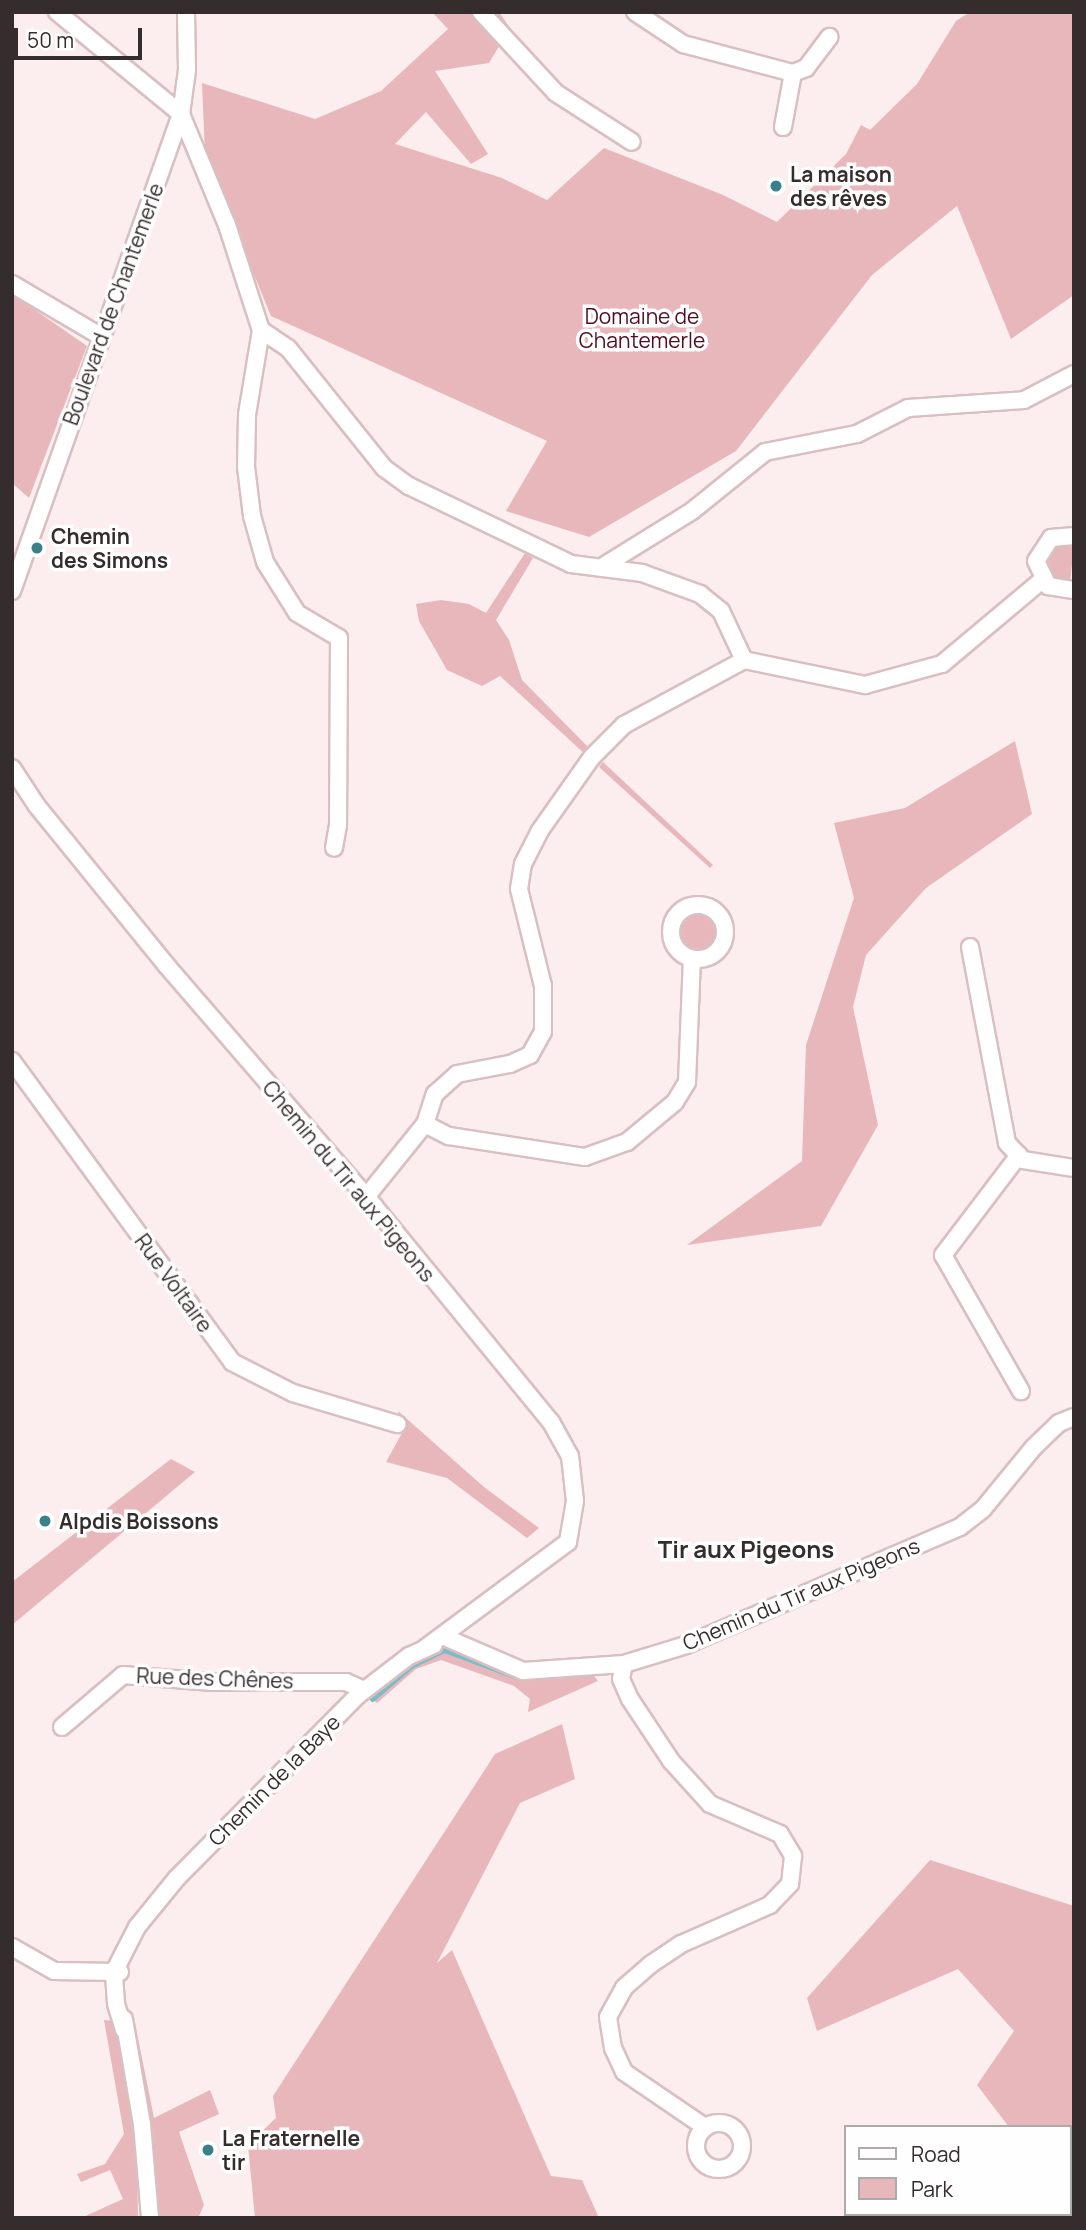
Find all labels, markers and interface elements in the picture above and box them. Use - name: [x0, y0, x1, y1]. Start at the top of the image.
- scale bar: [18, 14, 145, 58]
- text: 50 m: [27, 26, 74, 54]
- place label: La maison des rêves: [790, 161, 892, 211]
- marker: La maison des rêves: [768, 178, 784, 194]
- street label: Boulevard de Chantemerle: [57, 180, 169, 428]
- park label: Domaine de Chantemerle: [579, 303, 705, 353]
- place label: Chemin des Simons: [51, 523, 168, 573]
- marker: Chemin des Simons: [29, 540, 45, 556]
- street label: Chemin du Tir aux Pigeons: [257, 1075, 441, 1287]
- street label: Rue Voltaire: [130, 1229, 218, 1337]
- place label: Alpdis Boissons: [59, 1508, 219, 1534]
- marker: Alpdis Boissons: [37, 1513, 53, 1529]
- street label: Chemin du Tir aux Pigeons: [679, 1533, 923, 1655]
- district label: Tir aux Pigeons: [658, 1535, 834, 1563]
- street label: Rue des Chênes: [136, 1663, 294, 1693]
- street label: Chemin de la Baye: [203, 1709, 345, 1851]
- place label: La Fraternelle tir: [222, 2125, 360, 2175]
- legend: [844, 2125, 1072, 2216]
- text: Road: [911, 2140, 961, 2168]
- marker: La Fraternelle tir: [200, 2142, 216, 2158]
- text: Park: [911, 2175, 953, 2203]

